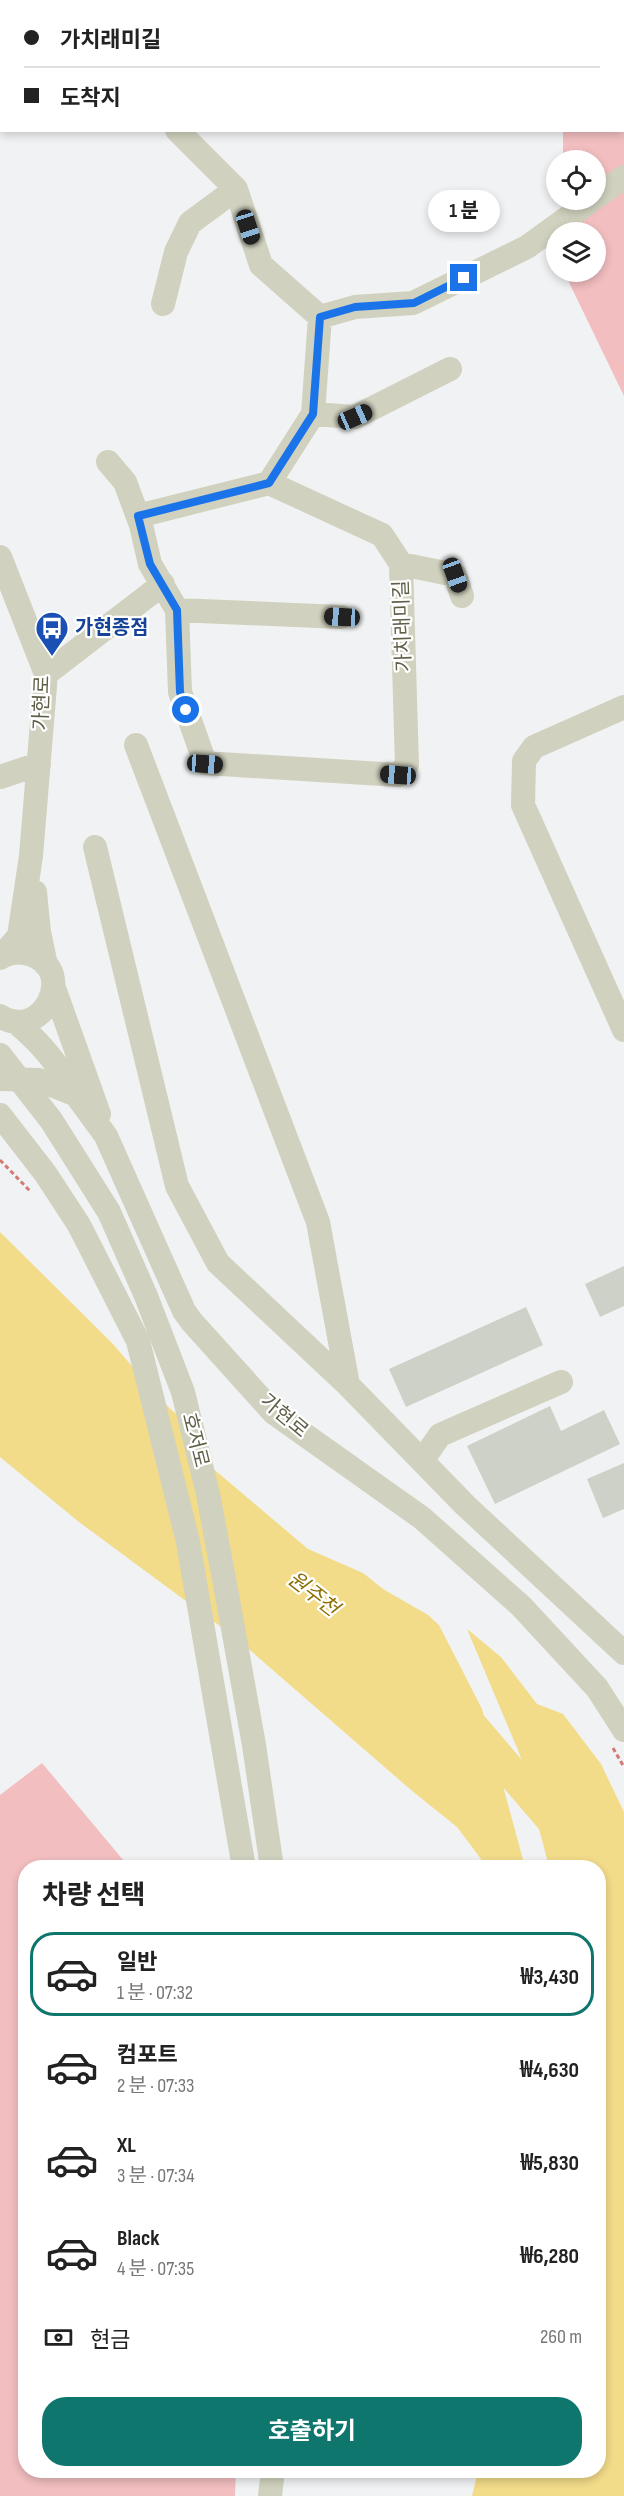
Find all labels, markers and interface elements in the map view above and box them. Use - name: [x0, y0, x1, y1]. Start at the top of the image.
- text: 가치래미길: [60, 27, 161, 54]
- text: 도착지: [60, 85, 121, 112]
- map controls: [546, 150, 606, 282]
- button: locate: [546, 150, 606, 210]
- callout: 1 분: [428, 191, 500, 233]
- text: 1 분: [449, 199, 479, 223]
- car: [234, 207, 262, 247]
- button: layers: [546, 222, 606, 282]
- route end: [450, 264, 477, 291]
- car: [335, 401, 375, 433]
- car: [440, 555, 470, 595]
- street label: 가치래미길: [389, 580, 417, 672]
- car: [324, 607, 360, 627]
- bus stop icon: 가현종점: [34, 610, 70, 657]
- place label: 가현종점: [75, 616, 149, 640]
- street label: 가현로: [29, 675, 55, 731]
- route start: [172, 696, 199, 723]
- car: [186, 754, 224, 774]
- car: [379, 765, 417, 785]
- street label: 가현로: [255, 1389, 313, 1443]
- street label: 호저로: [177, 1410, 213, 1470]
- water label: 원주천: [282, 1566, 346, 1623]
- text: 차량 선택: [42, 1880, 146, 1912]
- icon: car: [45, 1947, 99, 2001]
- text: 일반: [117, 1949, 157, 1976]
- text: ₩3,430: [520, 1964, 579, 1991]
- text: 1 분 · 07:32: [117, 1981, 193, 2005]
- icon: car: [45, 2040, 99, 2094]
- text: 컴포트: [117, 2042, 178, 2069]
- text: ₩4,630: [520, 2057, 579, 2084]
- text: 2 분 · 07:33: [117, 2074, 194, 2098]
- text: XL: [117, 2132, 136, 2159]
- icon: car: [45, 2133, 99, 2187]
- text: ₩5,830: [520, 2150, 579, 2177]
- text: 3 분 · 07:34: [117, 2164, 195, 2188]
- text: Black: [117, 2225, 159, 2252]
- icon: car: [45, 2226, 99, 2280]
- text: ₩6,280: [520, 2243, 579, 2270]
- text: 4 분 · 07:35: [117, 2257, 194, 2281]
- icon: cash: [42, 2321, 75, 2354]
- text: 260 m: [540, 2325, 582, 2349]
- text: 현금: [90, 2327, 130, 2354]
- button: 호출하기: [42, 2397, 582, 2466]

